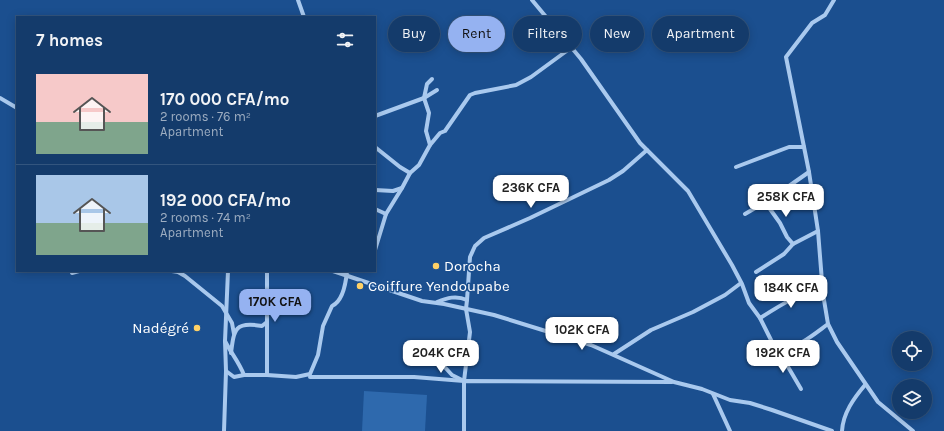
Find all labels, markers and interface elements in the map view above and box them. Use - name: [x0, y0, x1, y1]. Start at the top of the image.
- chip: Buy: [388, 16, 440, 52]
- chip: Rent: [448, 16, 505, 52]
- chip: Filters: [513, 16, 582, 52]
- chip: New: [590, 16, 644, 52]
- chip: Apartment: [652, 16, 749, 52]
- icon: filters: [334, 29, 356, 51]
- text: 7 homes: [36, 30, 103, 50]
- text: 170 000 CFA/mo: [160, 89, 290, 109]
- icon: home: [68, 90, 116, 138]
- text: 2 rooms · 76 m²: [160, 109, 251, 124]
- text: Apartment: [160, 124, 223, 139]
- pin: 236K CFA: [490, 175, 572, 209]
- text: 236K CFA: [502, 180, 560, 195]
- pin: 258K CFA: [745, 184, 827, 218]
- text: 258K CFA: [757, 189, 815, 204]
- text: 192 000 CFA/mo: [160, 190, 291, 210]
- icon: home: [68, 191, 116, 239]
- text: 2 rooms · 74 m²: [160, 210, 251, 225]
- text: Apartment: [160, 225, 223, 240]
- place label: Dorocha: [444, 257, 501, 275]
- marker: Dorocha: [431, 261, 441, 271]
- pin: 184K CFA: [750, 275, 832, 309]
- place label: Coiffure Yendoupabe: [368, 277, 510, 295]
- text: 184K CFA: [763, 280, 819, 295]
- marker: Coiffure Yendoupabe: [355, 281, 365, 291]
- pin: 170K CFA: [234, 289, 316, 323]
- text: 170K CFA: [248, 294, 302, 309]
- pin: 102K CFA: [541, 317, 623, 351]
- place label: Nadégré: [132, 319, 189, 337]
- text: 102K CFA: [554, 322, 610, 337]
- marker: Nadégré: [192, 323, 202, 333]
- map controls: [892, 331, 932, 419]
- button: locate: [892, 331, 932, 371]
- pin: 204K CFA: [400, 340, 482, 374]
- pin: 192K CFA: [742, 340, 824, 374]
- text: 204K CFA: [412, 345, 470, 360]
- text: 192K CFA: [756, 345, 810, 360]
- button: layers: [892, 379, 932, 419]

